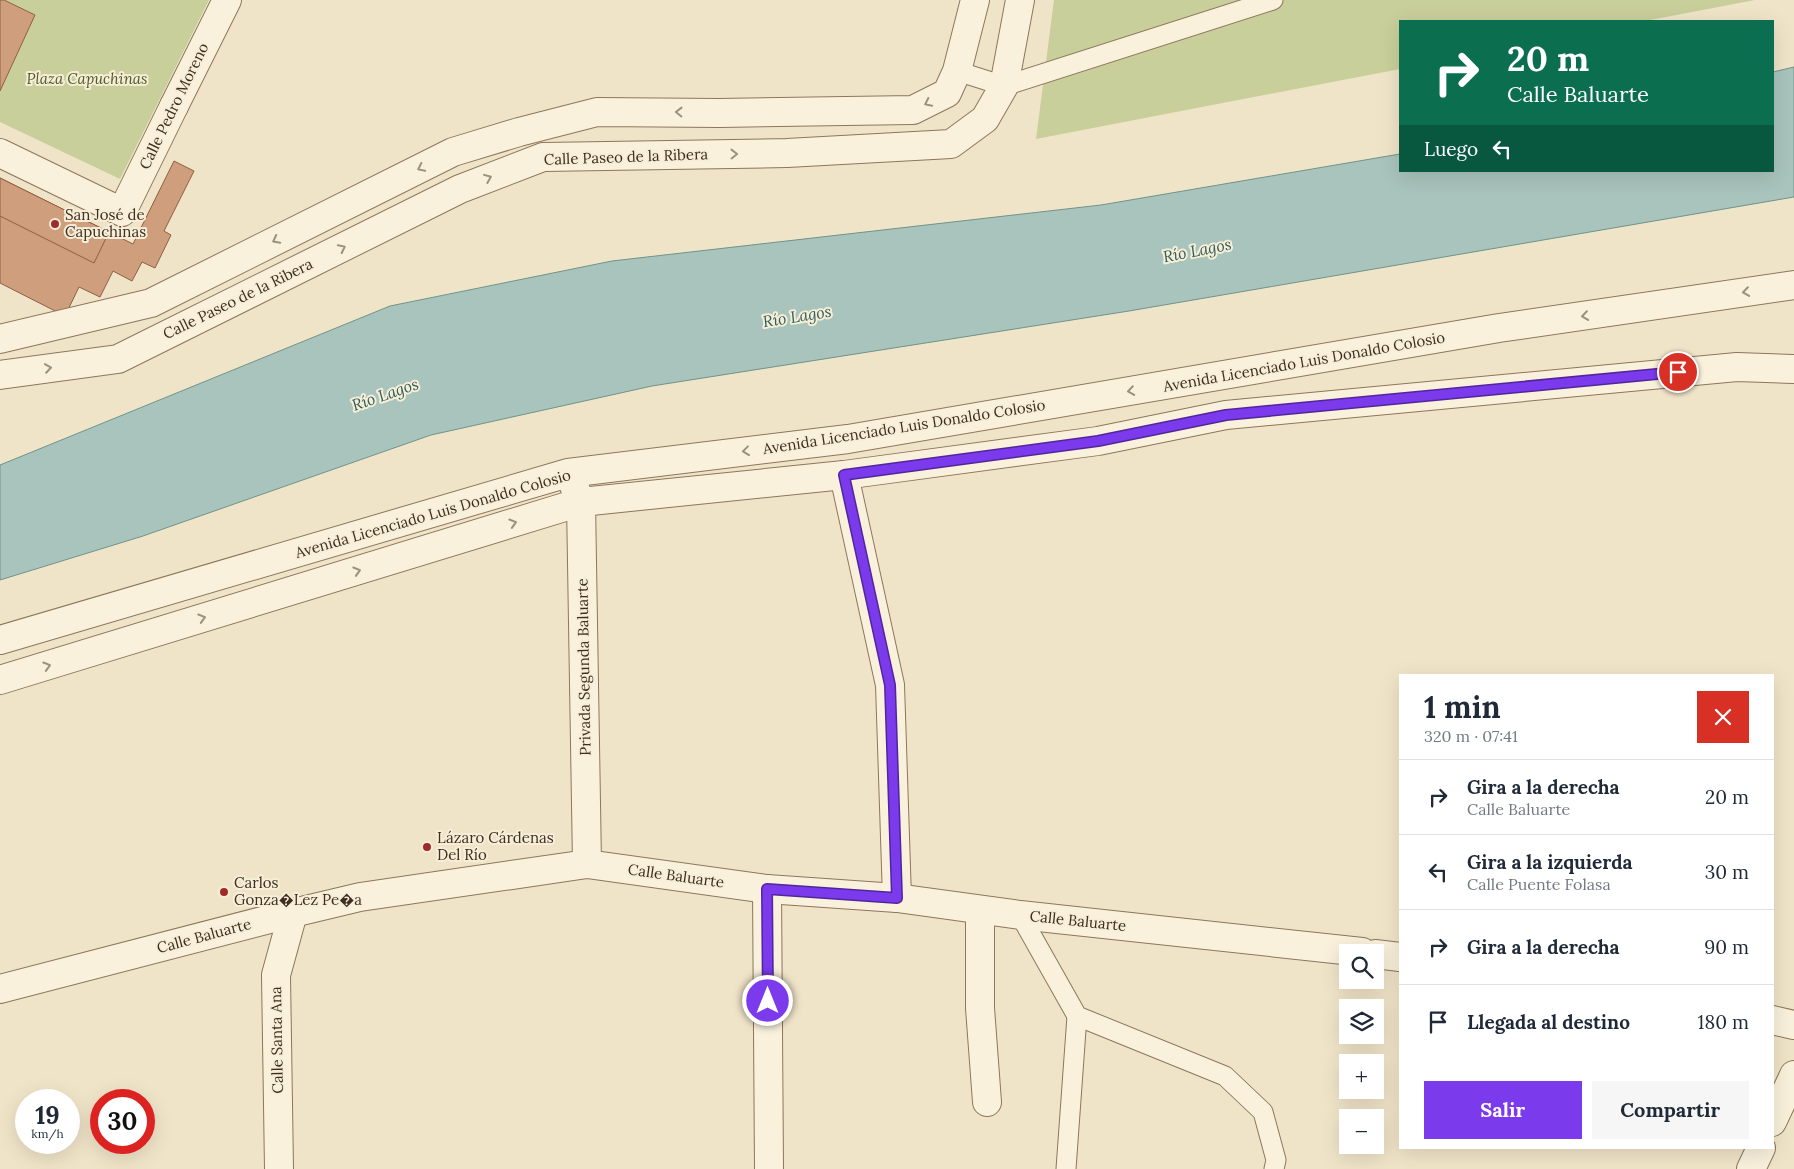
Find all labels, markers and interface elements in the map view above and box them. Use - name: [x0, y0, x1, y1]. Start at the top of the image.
- text: 20 m: [1507, 36, 1589, 81]
- street label: Calle Pedro Moreno: [135, 39, 213, 172]
- icon: right: [1424, 40, 1489, 105]
- park label: Plaza Capuchinas: [26, 69, 148, 88]
- text: Calle Baluarte: [1507, 80, 1649, 108]
- one-way arrow: [924, 96, 933, 107]
- one-way arrow: [675, 107, 683, 117]
- icon: left: [1488, 135, 1516, 163]
- text: Luego: [1424, 137, 1478, 161]
- street label: Calle Paseo de la Ribera: [544, 144, 709, 169]
- one-way arrow: [731, 148, 739, 159]
- one-way arrow: [417, 162, 426, 172]
- one-way arrow: [484, 174, 492, 184]
- place label: San José de Capuchinas: [65, 205, 146, 241]
- marker: San José de Capuchinas: [49, 218, 61, 230]
- one-way arrow: [272, 234, 281, 244]
- water label: Río Lagos: [1161, 234, 1233, 266]
- one-way arrow: [337, 244, 346, 254]
- street label: Calle Paseo de la Ribera: [160, 254, 316, 343]
- one-way arrow: [1741, 286, 1749, 297]
- water label: Río Lagos: [761, 301, 833, 331]
- one-way arrow: [1581, 310, 1589, 321]
- street label: Avenida Licenciado Luis Donaldo Colosio: [1161, 327, 1446, 396]
- pin: [1657, 351, 1699, 393]
- icon: arrive: [1664, 358, 1692, 386]
- one-way arrow: [45, 363, 53, 374]
- water label: Río Lagos: [349, 373, 421, 415]
- one-way arrow: [1127, 385, 1136, 395]
- street label: Avenida Licenciado Luis Donaldo Colosio: [760, 395, 1047, 458]
- one-way arrow: [742, 445, 750, 456]
- street label: Avenida Licenciado Luis Donaldo Colosio: [292, 465, 573, 562]
- one-way arrow: [508, 518, 516, 528]
- one-way arrow: [353, 566, 361, 576]
- street label: Privada Segunda Baluarte: [572, 578, 595, 756]
- one-way arrow: [197, 614, 206, 624]
- one-way arrow: [42, 662, 50, 672]
- text: 1 min: [1424, 688, 1501, 726]
- button: close: [1697, 691, 1749, 743]
- text: 320 m · 07:41: [1424, 726, 1518, 746]
- text: Gira a la derecha: [1467, 775, 1620, 799]
- icon: right: [1424, 783, 1452, 811]
- text: 20 m: [1705, 785, 1749, 809]
- text: Calle Baluarte: [1467, 799, 1570, 819]
- place label: Lázaro Cárdenas Del Río: [437, 828, 554, 864]
- marker: Lázaro Cárdenas Del Río: [421, 841, 433, 853]
- text: Gira a la izquierda: [1467, 850, 1633, 874]
- icon: left: [1424, 858, 1452, 886]
- street label: Calle Baluarte: [627, 859, 725, 892]
- text: 30 m: [1705, 860, 1749, 884]
- place label: Carlos Gonza�Lez Pe�a: [234, 873, 362, 909]
- text: Calle Puente Folasa: [1467, 874, 1611, 894]
- marker: Carlos Gonza�Lez Pe�a: [218, 886, 230, 898]
- street label: Calle Baluarte: [1029, 906, 1127, 935]
- street label: Calle Baluarte: [155, 914, 253, 957]
- icon: right: [1424, 933, 1452, 961]
- text: Gira a la derecha: [1467, 935, 1620, 959]
- text: 90 m: [1704, 935, 1749, 959]
- map controls: [1339, 944, 1384, 1154]
- button: search: [1339, 944, 1384, 989]
- position arrow: [741, 974, 793, 1026]
- street label: Calle Santa Ana: [266, 986, 287, 1094]
- button: layers: [1339, 999, 1384, 1044]
- icon: arrive: [1424, 1008, 1452, 1036]
- text: Llegada al destino: [1467, 1010, 1630, 1034]
- text: 180 m: [1698, 1010, 1749, 1034]
- button: +: [1339, 1054, 1384, 1099]
- button: Salir: [1424, 1081, 1582, 1139]
- button: Compartir: [1592, 1081, 1749, 1139]
- speed limit sign: 30: [90, 1089, 155, 1154]
- text: 19: [35, 1099, 60, 1131]
- button: −: [1339, 1109, 1384, 1154]
- text: km/h: [31, 1126, 64, 1141]

